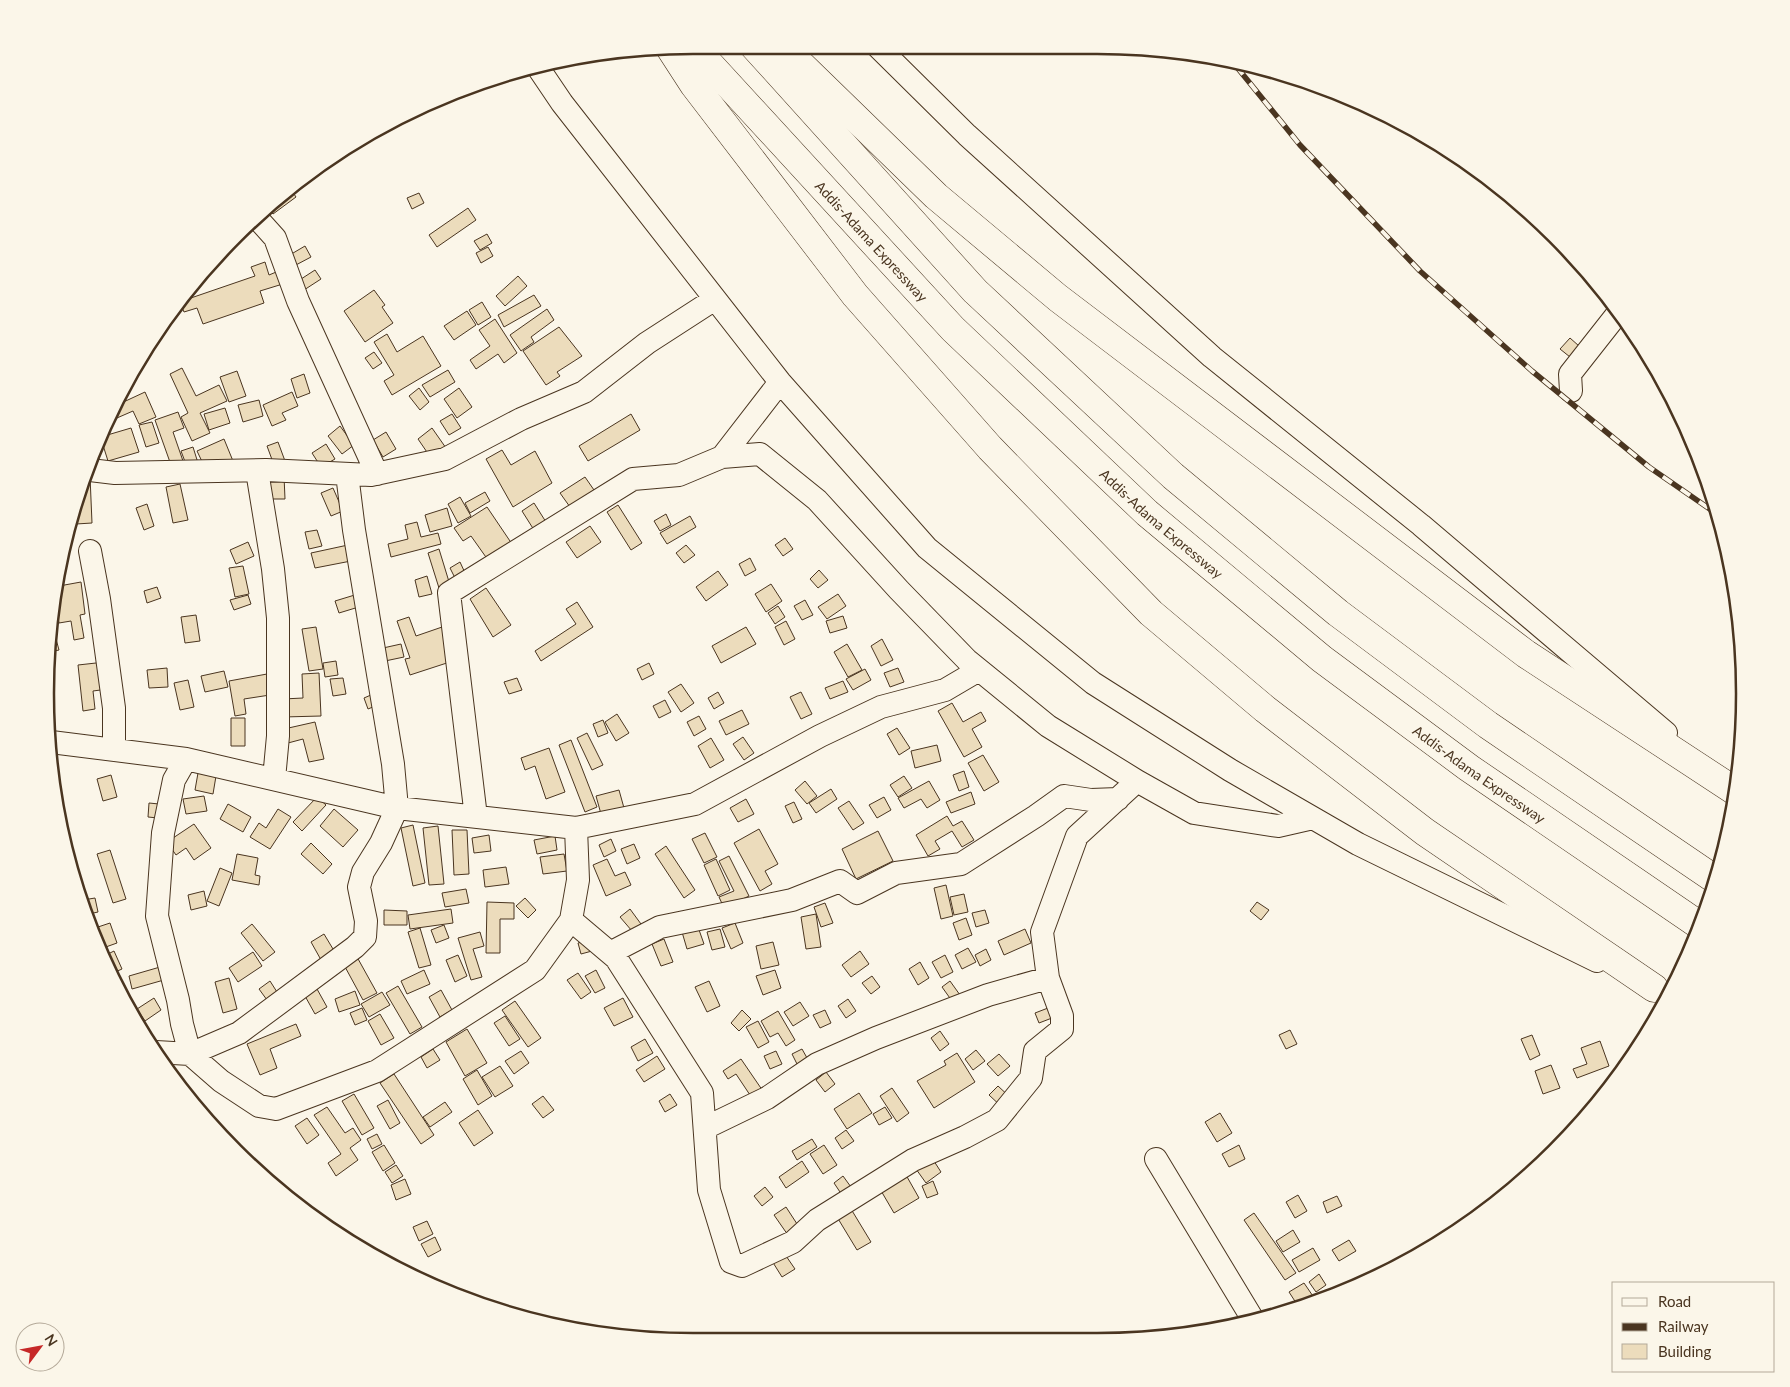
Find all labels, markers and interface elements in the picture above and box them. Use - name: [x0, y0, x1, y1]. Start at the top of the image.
- street label: Addis-Adama Expressway: [812, 177, 932, 305]
- street label: Addis-Adama Expressway: [1097, 465, 1227, 582]
- street label: Addis-Adama Expressway: [1410, 721, 1550, 827]
- legend: [1612, 1282, 1775, 1372]
- text: Road: [1658, 1292, 1691, 1310]
- text: Railway: [1658, 1317, 1709, 1335]
- north arrow: [15, 1322, 65, 1372]
- text: N: [41, 1331, 62, 1349]
- text: Building: [1658, 1342, 1711, 1360]

